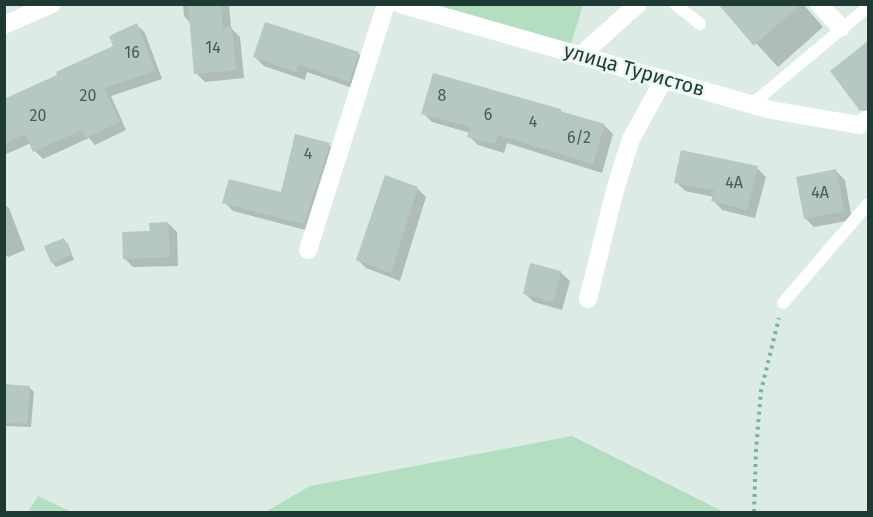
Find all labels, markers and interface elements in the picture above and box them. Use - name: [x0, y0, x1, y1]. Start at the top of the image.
- house number: 14: [205, 39, 221, 59]
- street label: улица Туристов: [561, 39, 707, 103]
- house number: 16: [124, 44, 140, 64]
- house number: 20: [80, 87, 96, 107]
- house number: 8: [438, 87, 446, 107]
- house number: 6: [484, 106, 492, 126]
- house number: 20: [30, 107, 46, 127]
- house number: 4: [529, 113, 537, 133]
- house number: 6/2: [567, 129, 591, 149]
- house number: 4: [304, 145, 312, 165]
- house number: 4А: [725, 174, 743, 194]
- house number: 4А: [811, 184, 829, 204]

